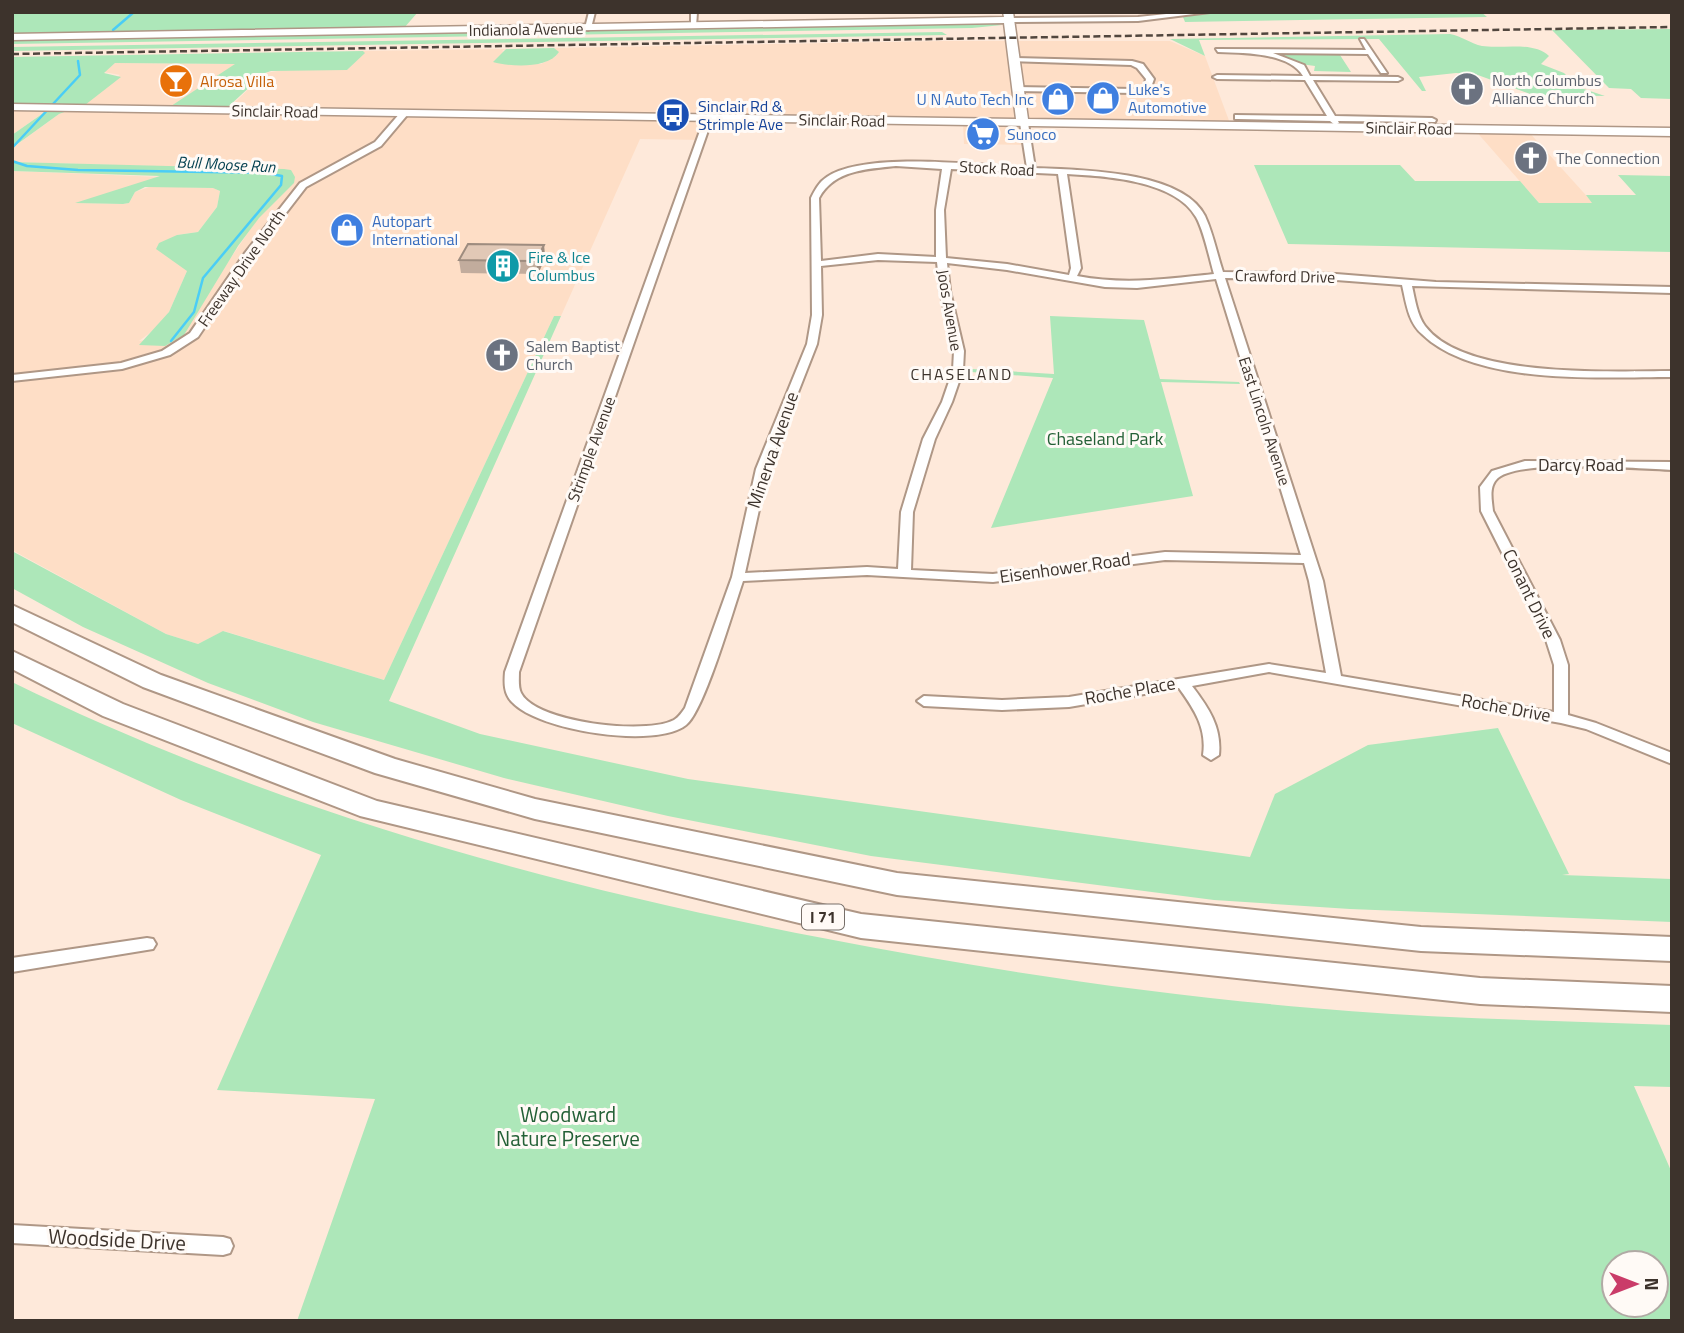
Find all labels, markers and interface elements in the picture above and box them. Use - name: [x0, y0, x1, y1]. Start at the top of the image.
- street label: Indianola Avenue: [468, 16, 584, 42]
- bar icon: Alrosa Villa: [157, 62, 195, 100]
- place label: North Columbus Alliance Church: [1492, 68, 1601, 110]
- place label: Alrosa Villa: [200, 69, 274, 93]
- church icon: North Columbus Alliance Church: [1448, 70, 1486, 108]
- place label: Luke's Automotive: [1128, 77, 1207, 119]
- shop icon: Luke's Automotive: [1084, 79, 1122, 117]
- shop icon: U N Auto Tech Inc: [1039, 80, 1077, 118]
- place label: U N Auto Tech Inc: [917, 87, 1034, 111]
- place label: Sinclair Rd & Strimple Ave: [698, 94, 783, 136]
- bus stop icon: Sinclair Rd & Strimple Ave: [654, 96, 692, 134]
- street label: Sinclair Road: [231, 98, 319, 124]
- street label: Sinclair Road: [798, 107, 886, 133]
- supermarket icon: Sunoco: [964, 115, 1002, 153]
- street label: Sinclair Road: [1365, 115, 1453, 141]
- place label: Sunoco: [1007, 122, 1057, 146]
- church icon: The Connection: [1512, 139, 1550, 177]
- place label: The Connection: [1556, 146, 1660, 170]
- water label: Bull Moose Run: [176, 149, 277, 179]
- street label: Stock Road: [959, 154, 1035, 182]
- street label: Freeway Drive North: [192, 204, 290, 332]
- place label: Autopart International: [372, 209, 458, 251]
- shop icon: Autopart International: [328, 211, 366, 249]
- place label: Fire & Ice Columbus: [528, 245, 595, 287]
- building icon: Fire & Ice Columbus: [484, 247, 522, 285]
- street label: Crawford Drive: [1235, 263, 1335, 289]
- street label: Joos Avenue: [931, 267, 969, 353]
- place label: Salem Baptist Church: [526, 334, 620, 376]
- church icon: Salem Baptist Church: [483, 336, 521, 374]
- street label: East Lincoln Avenue: [1233, 353, 1297, 489]
- district label: CHASELAND: [911, 362, 1013, 386]
- street label: Minerva Avenue: [740, 388, 805, 512]
- street label: Strimple Avenue: [561, 393, 621, 505]
- park label: Chaseland Park: [1047, 425, 1164, 452]
- street label: Darcy Road: [1538, 451, 1624, 478]
- street label: Conant Drive: [1496, 544, 1563, 643]
- street label: Eisenhower Road: [998, 545, 1132, 590]
- street label: Roche Place: [1082, 669, 1177, 712]
- street label: Roche Drive: [1459, 686, 1553, 729]
- road number: I 71: [802, 904, 844, 930]
- park label: Woodward Nature Preserve: [496, 1098, 640, 1154]
- street label: Woodside Drive: [47, 1219, 187, 1259]
- north arrow: [1600, 1249, 1670, 1319]
- text: N: [1638, 1277, 1667, 1291]

